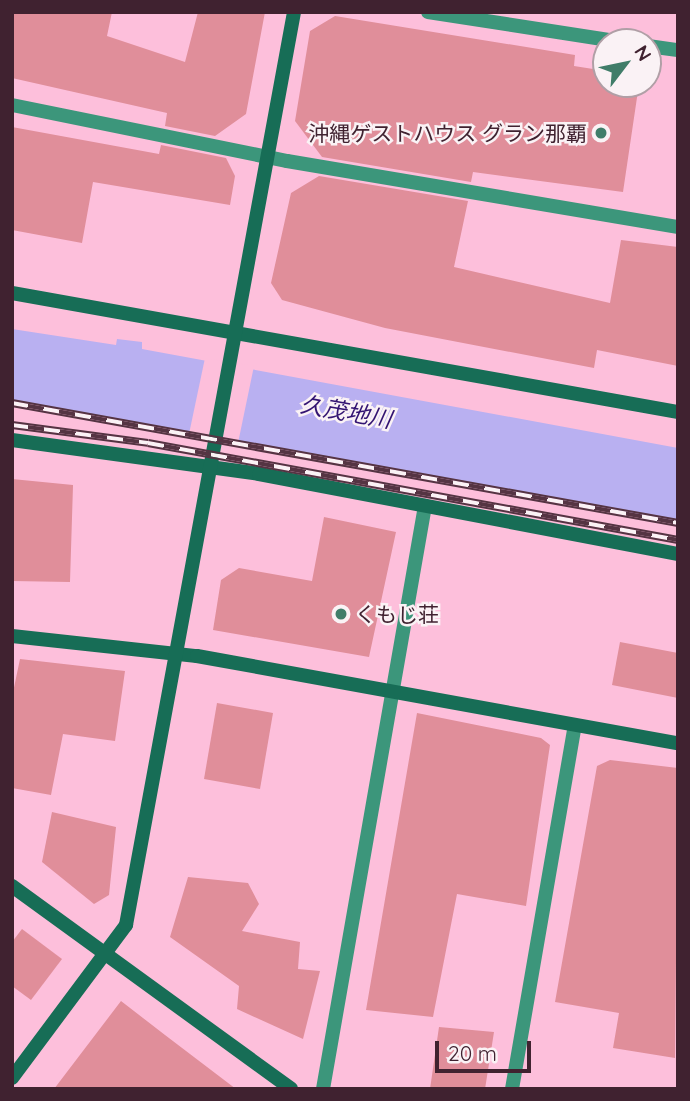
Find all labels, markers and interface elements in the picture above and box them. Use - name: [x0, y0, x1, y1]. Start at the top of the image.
- north arrow: [592, 28, 662, 98]
- text: N: [629, 41, 657, 65]
- place label: 沖縄ゲストハウス グラン那覇: [308, 120, 587, 146]
- marker: 沖縄ゲストハウス グラン那覇: [593, 125, 609, 141]
- water label: 久茂地川: [298, 390, 394, 434]
- place label: くもじ荘: [355, 601, 439, 627]
- marker: くもじ荘: [333, 606, 349, 622]
- scale bar: [438, 1028, 534, 1072]
- text: 20 m: [448, 1040, 497, 1066]

